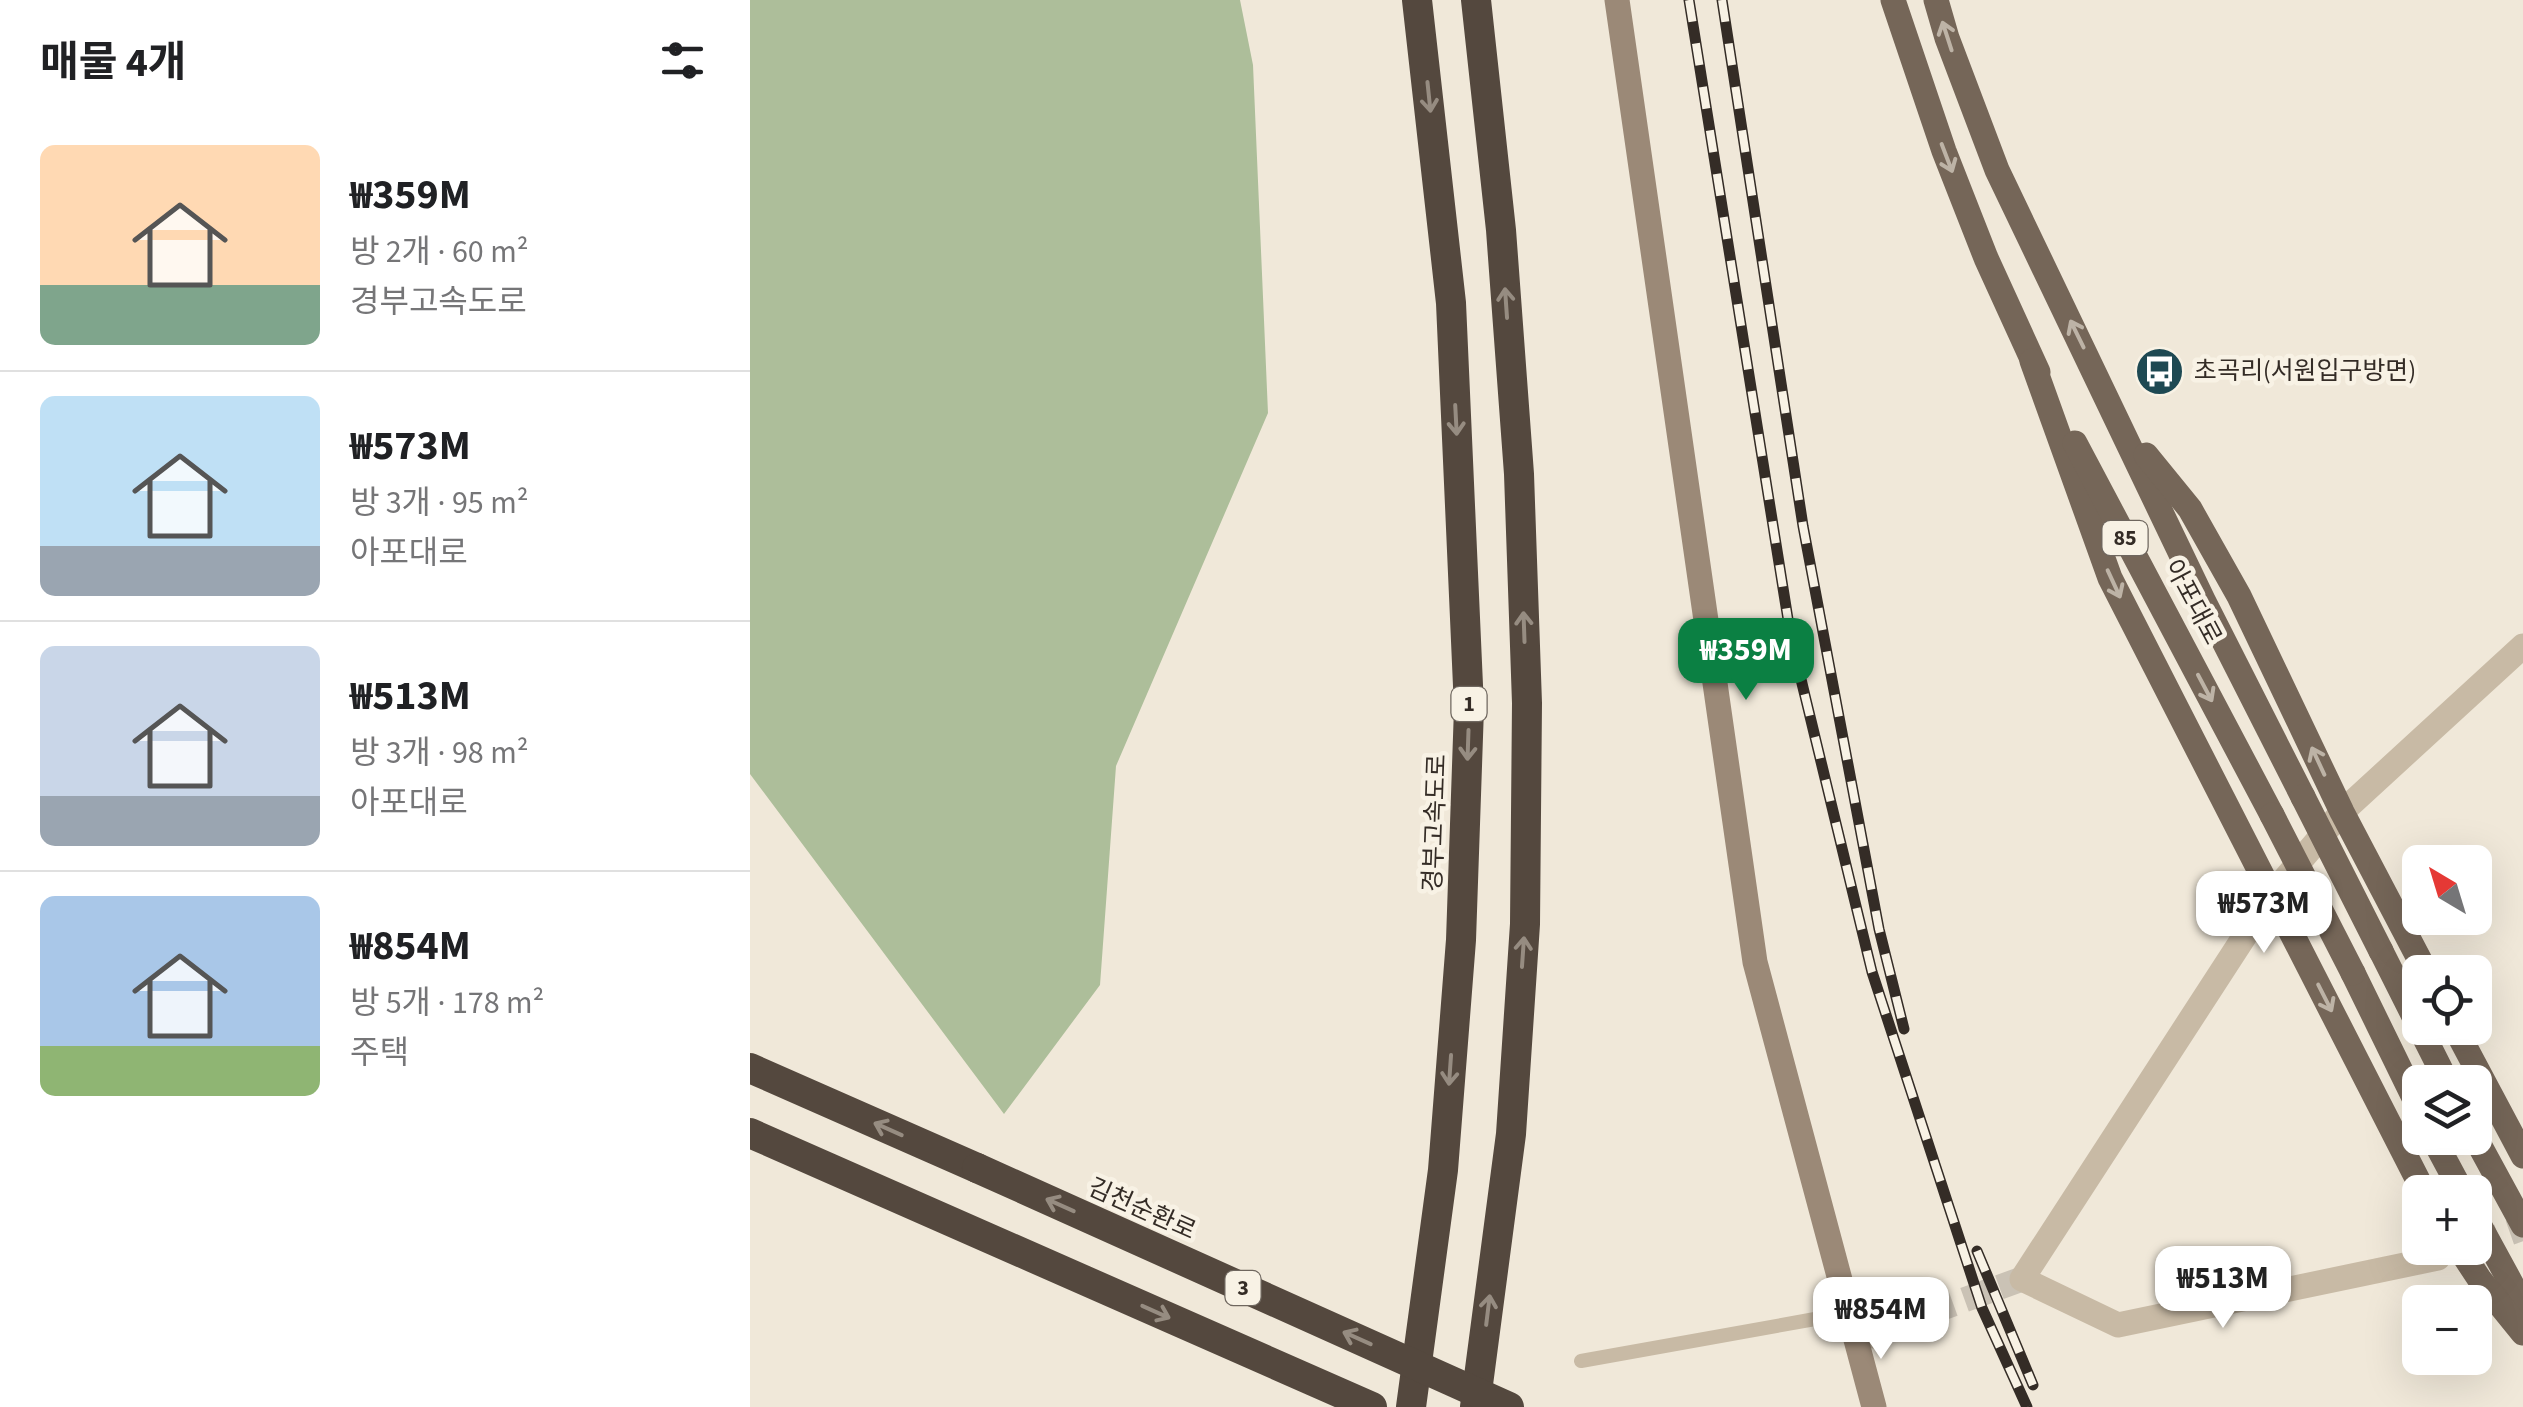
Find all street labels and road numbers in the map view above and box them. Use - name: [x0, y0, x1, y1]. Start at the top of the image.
- road number: 85: [2102, 521, 2148, 555]
- street label: 아포대로: [2156, 553, 2230, 651]
- road number: 1: [1452, 687, 1486, 721]
- street label: 경부고속도로: [1415, 753, 1455, 893]
- street label: 김천순환로: [1082, 1169, 1202, 1249]
- road number: 3: [1226, 1271, 1260, 1305]

